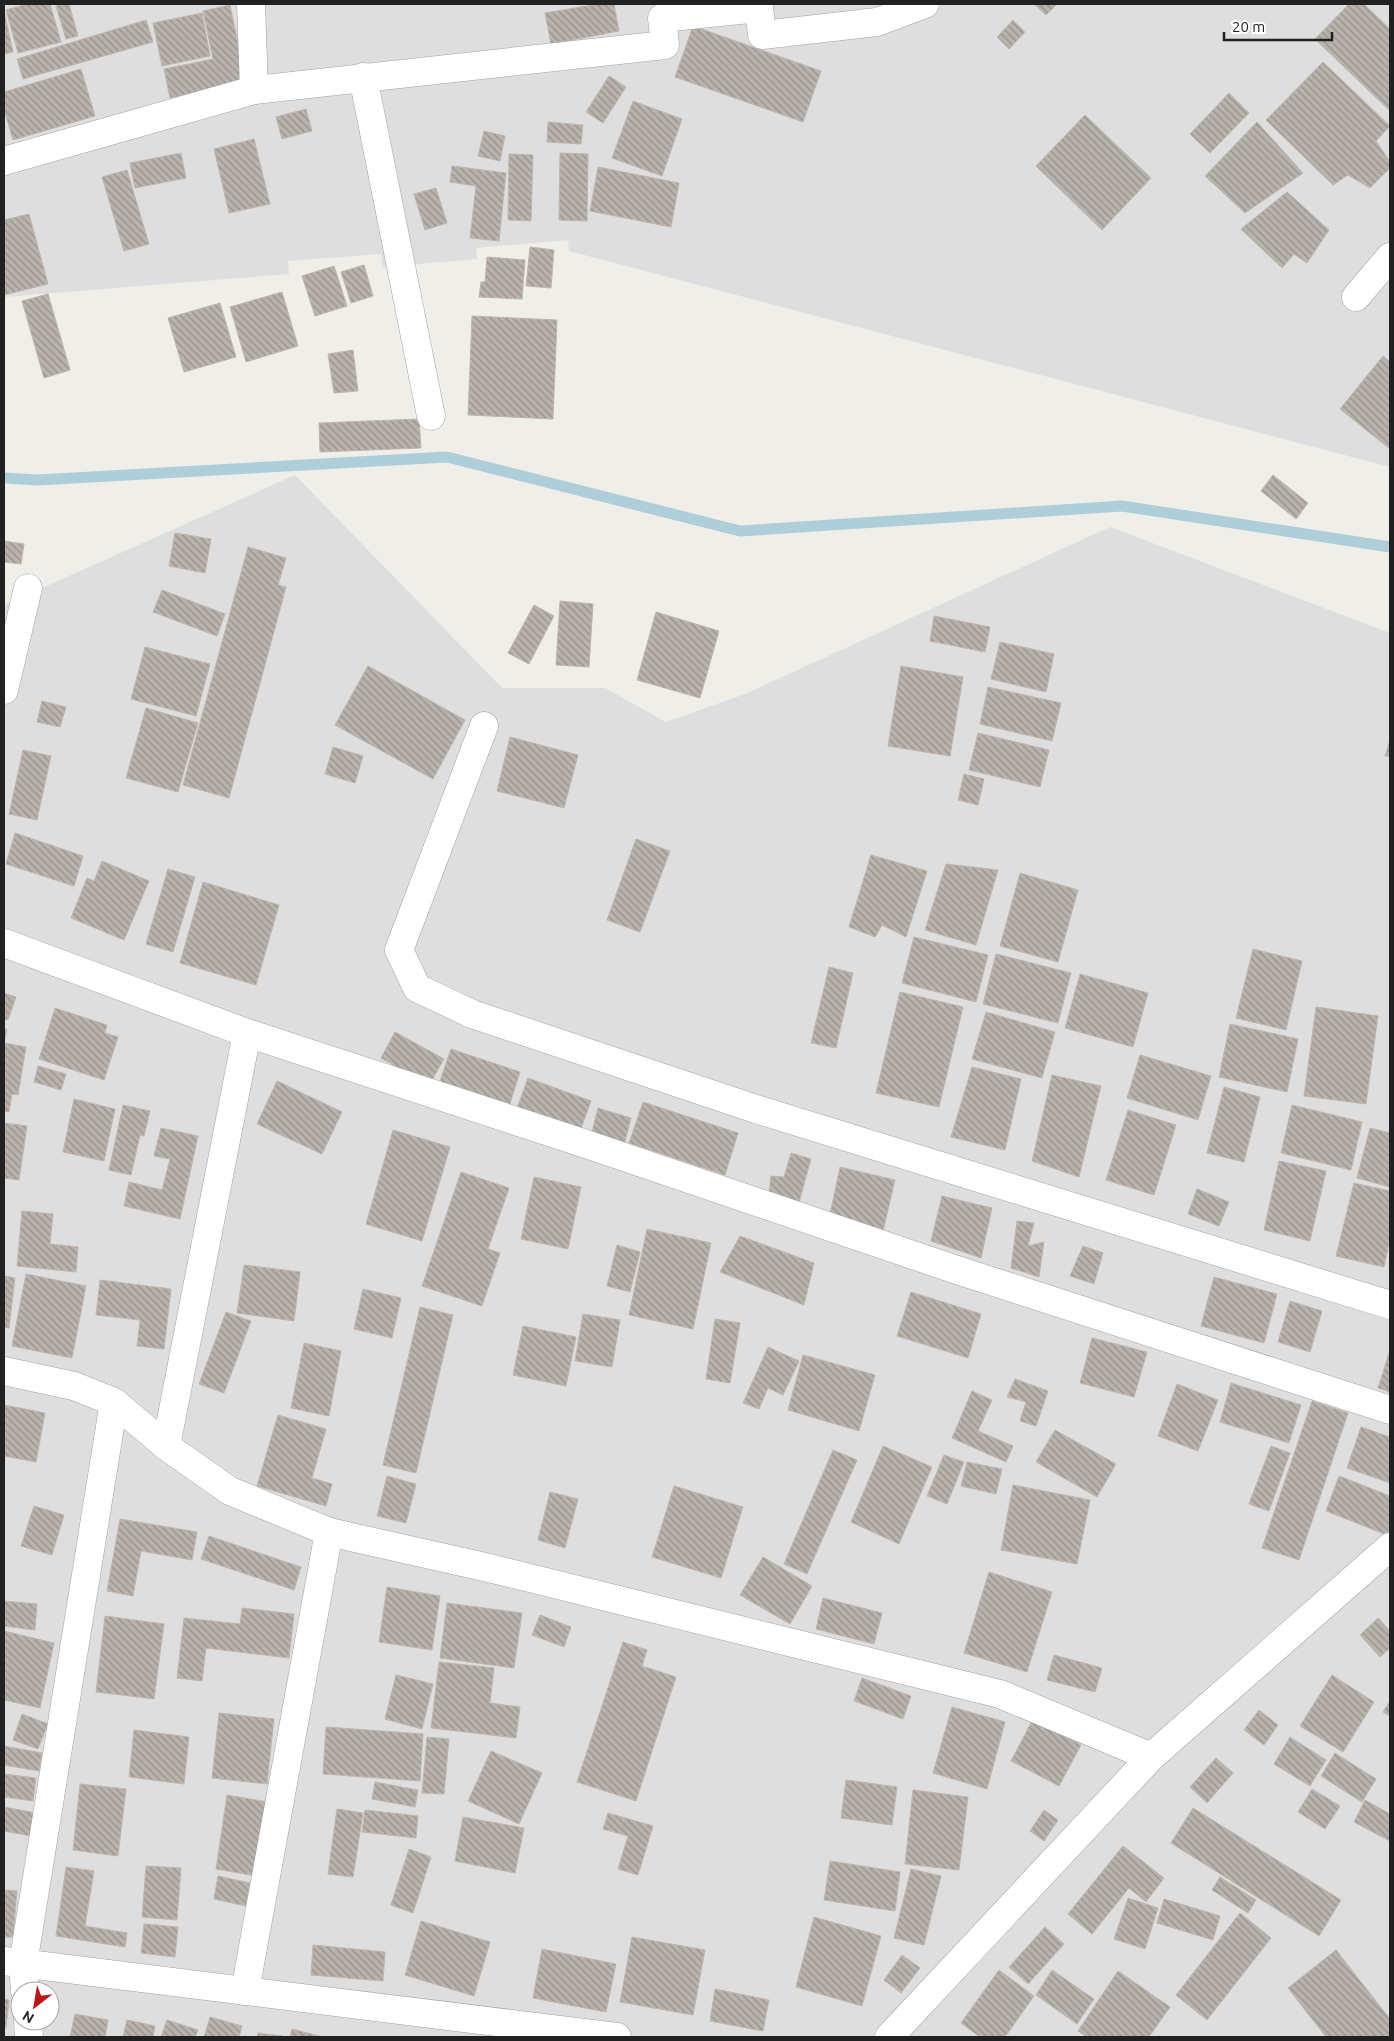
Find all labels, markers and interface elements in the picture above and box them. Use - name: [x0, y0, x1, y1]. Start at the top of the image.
- scale bar: [1224, 10, 1332, 42]
- text: 20 m: [1232, 18, 1265, 35]
- north arrow: [10, 1981, 60, 2031]
- text: N: [20, 2008, 37, 2027]

